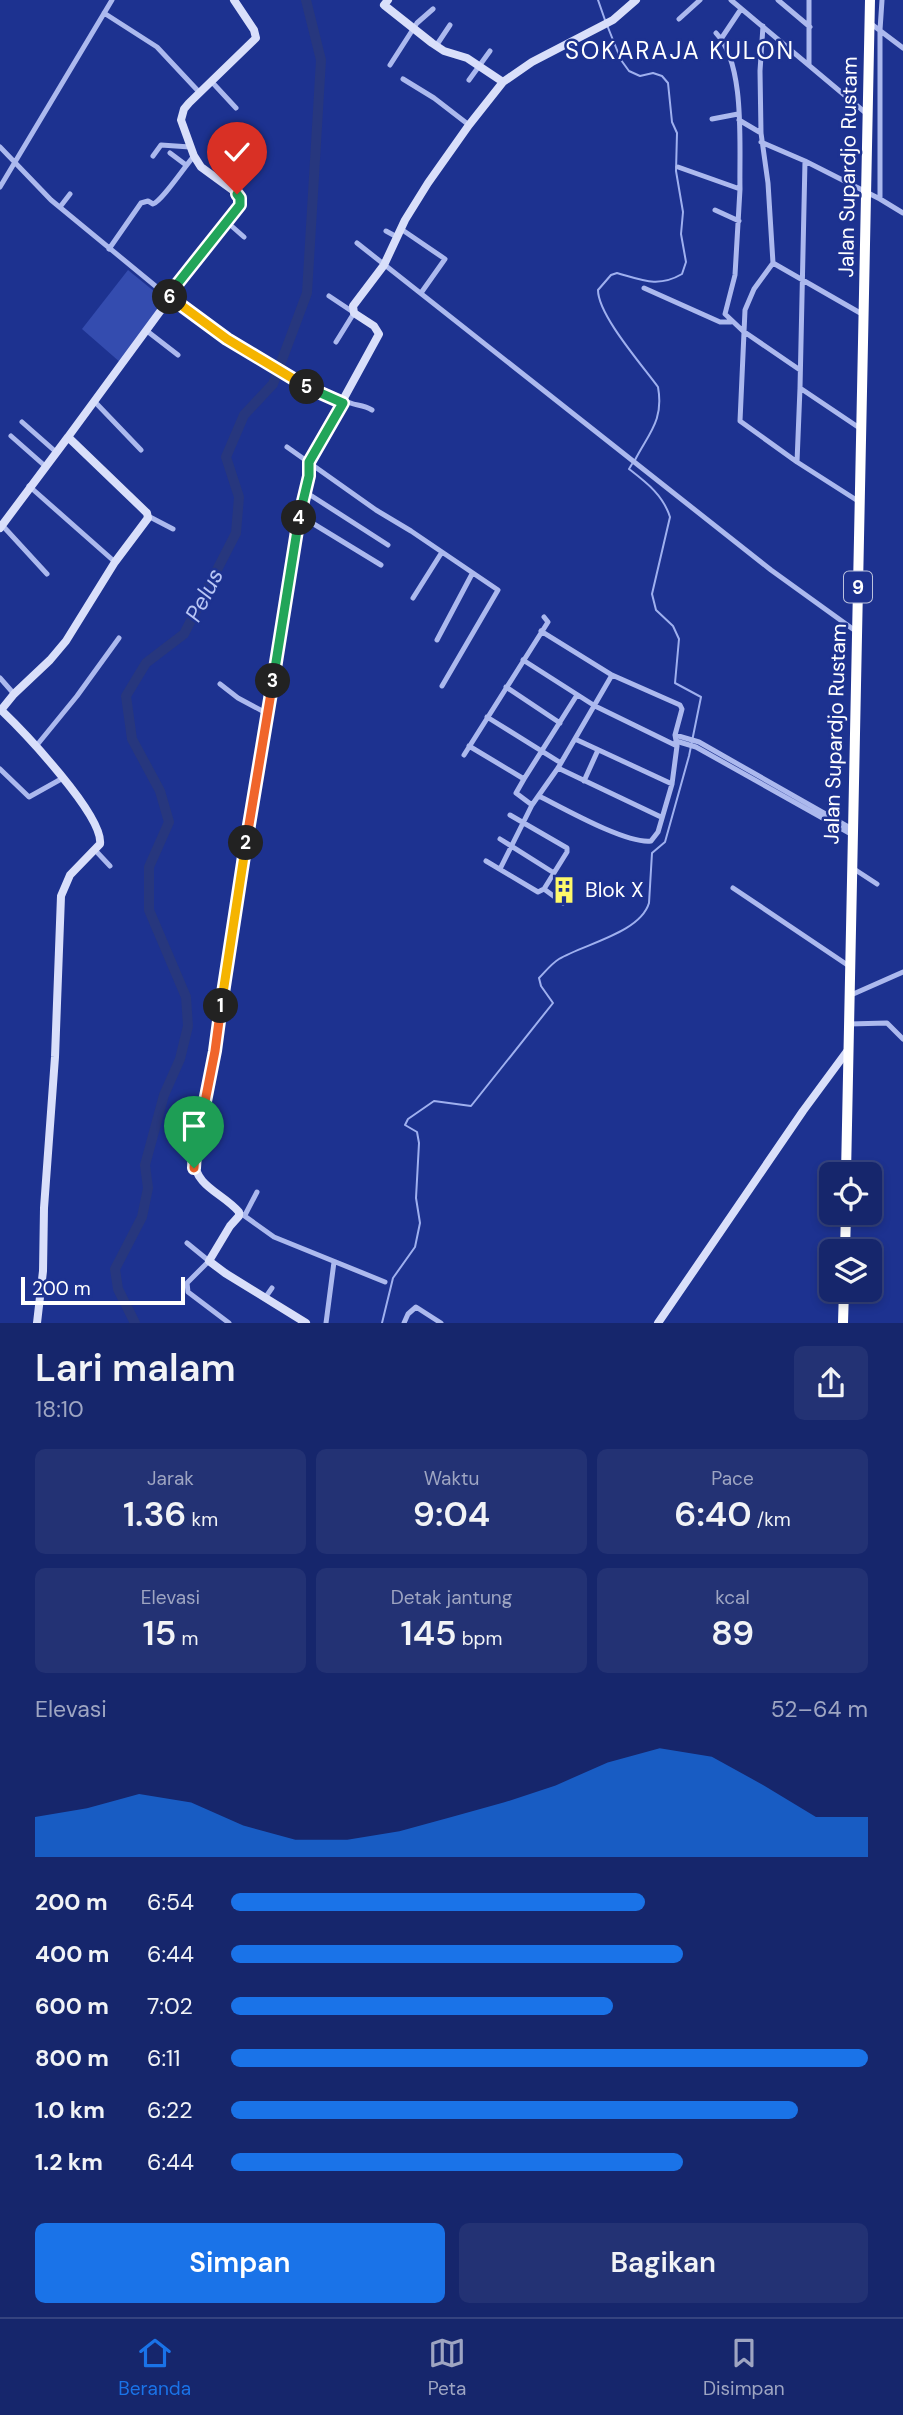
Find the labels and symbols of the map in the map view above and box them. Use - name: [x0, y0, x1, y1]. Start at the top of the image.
- district label: SOKARAJA KULON: [565, 35, 795, 66]
- street label: Jalan Supardjo Rustam: [832, 56, 864, 278]
- pin: [207, 122, 267, 194]
- pin: 6: [152, 280, 188, 314]
- pin: 5: [290, 370, 324, 404]
- pin: 4: [282, 500, 316, 536]
- water label: Pelus: [178, 563, 230, 627]
- road number: 9: [844, 572, 872, 602]
- street label: Jalan Supardjo Rustam: [817, 623, 853, 845]
- pin: 3: [256, 664, 290, 698]
- pin: 2: [229, 826, 264, 860]
- building icon: Blok X: [549, 875, 579, 905]
- place label: Blok X: [585, 876, 644, 904]
- pin: 1: [204, 988, 238, 1024]
- pin: [164, 1096, 224, 1168]
- scale bar: [21, 1274, 186, 1306]

